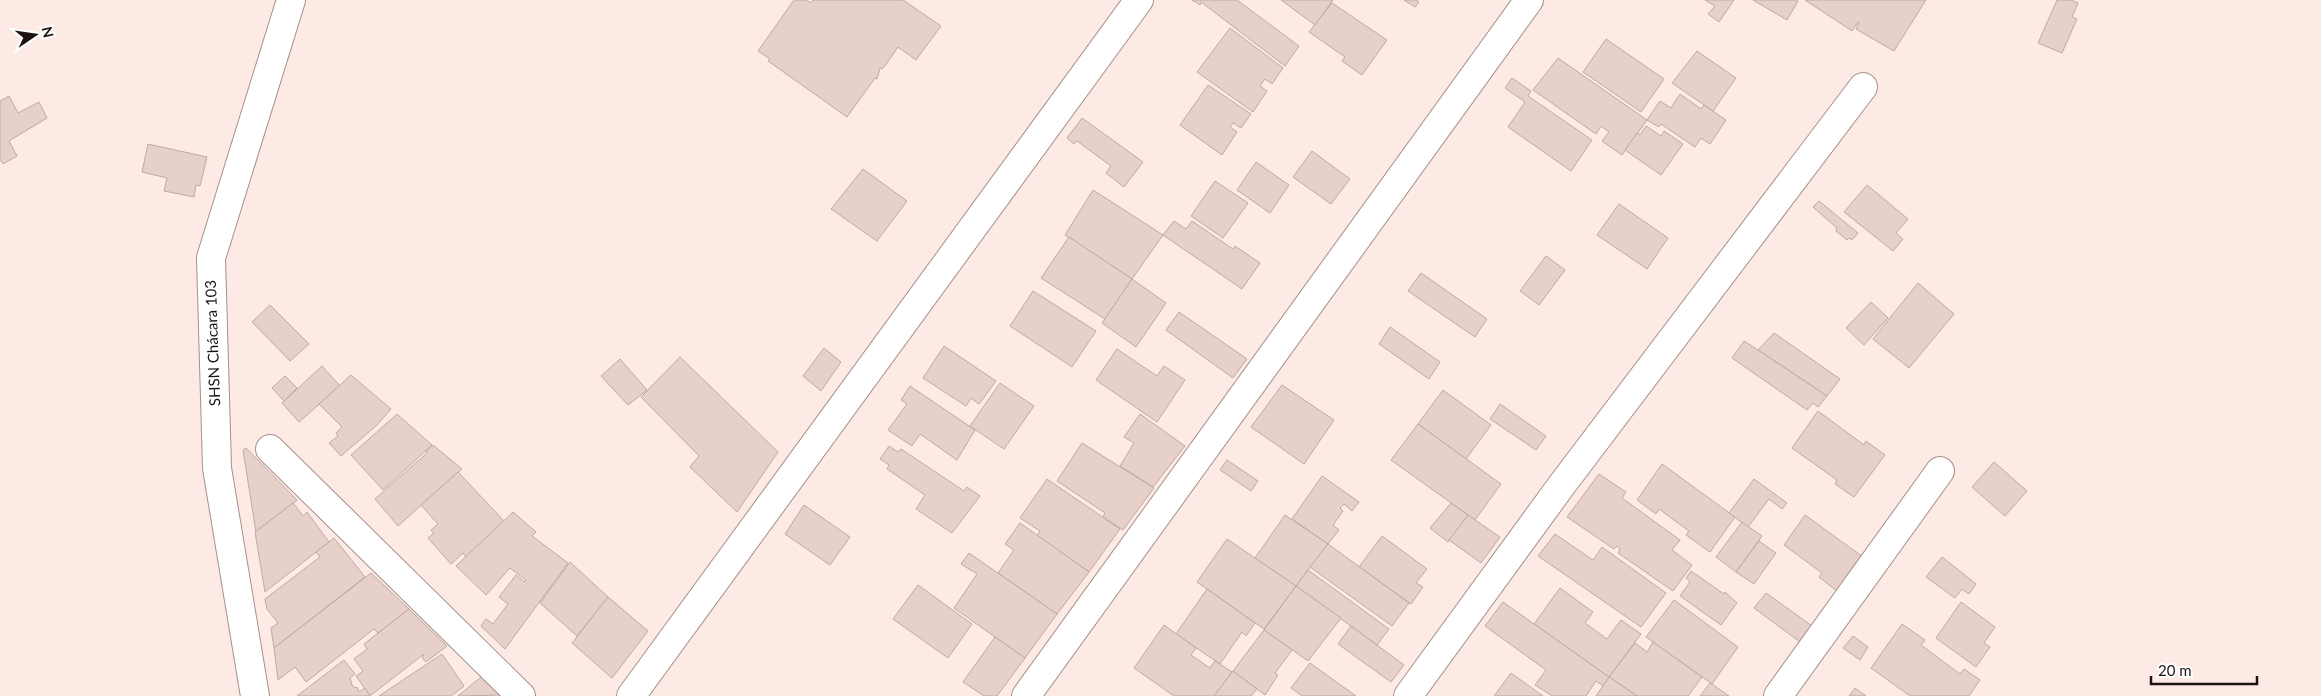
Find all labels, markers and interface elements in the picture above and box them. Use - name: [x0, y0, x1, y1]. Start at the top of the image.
- north arrow: [10, 10, 60, 60]
- text: N: [39, 25, 58, 39]
- street label: SHSN Chácara 103: [201, 280, 223, 406]
- scale bar: [2151, 654, 2257, 686]
- text: 20 m: [2158, 661, 2192, 679]

